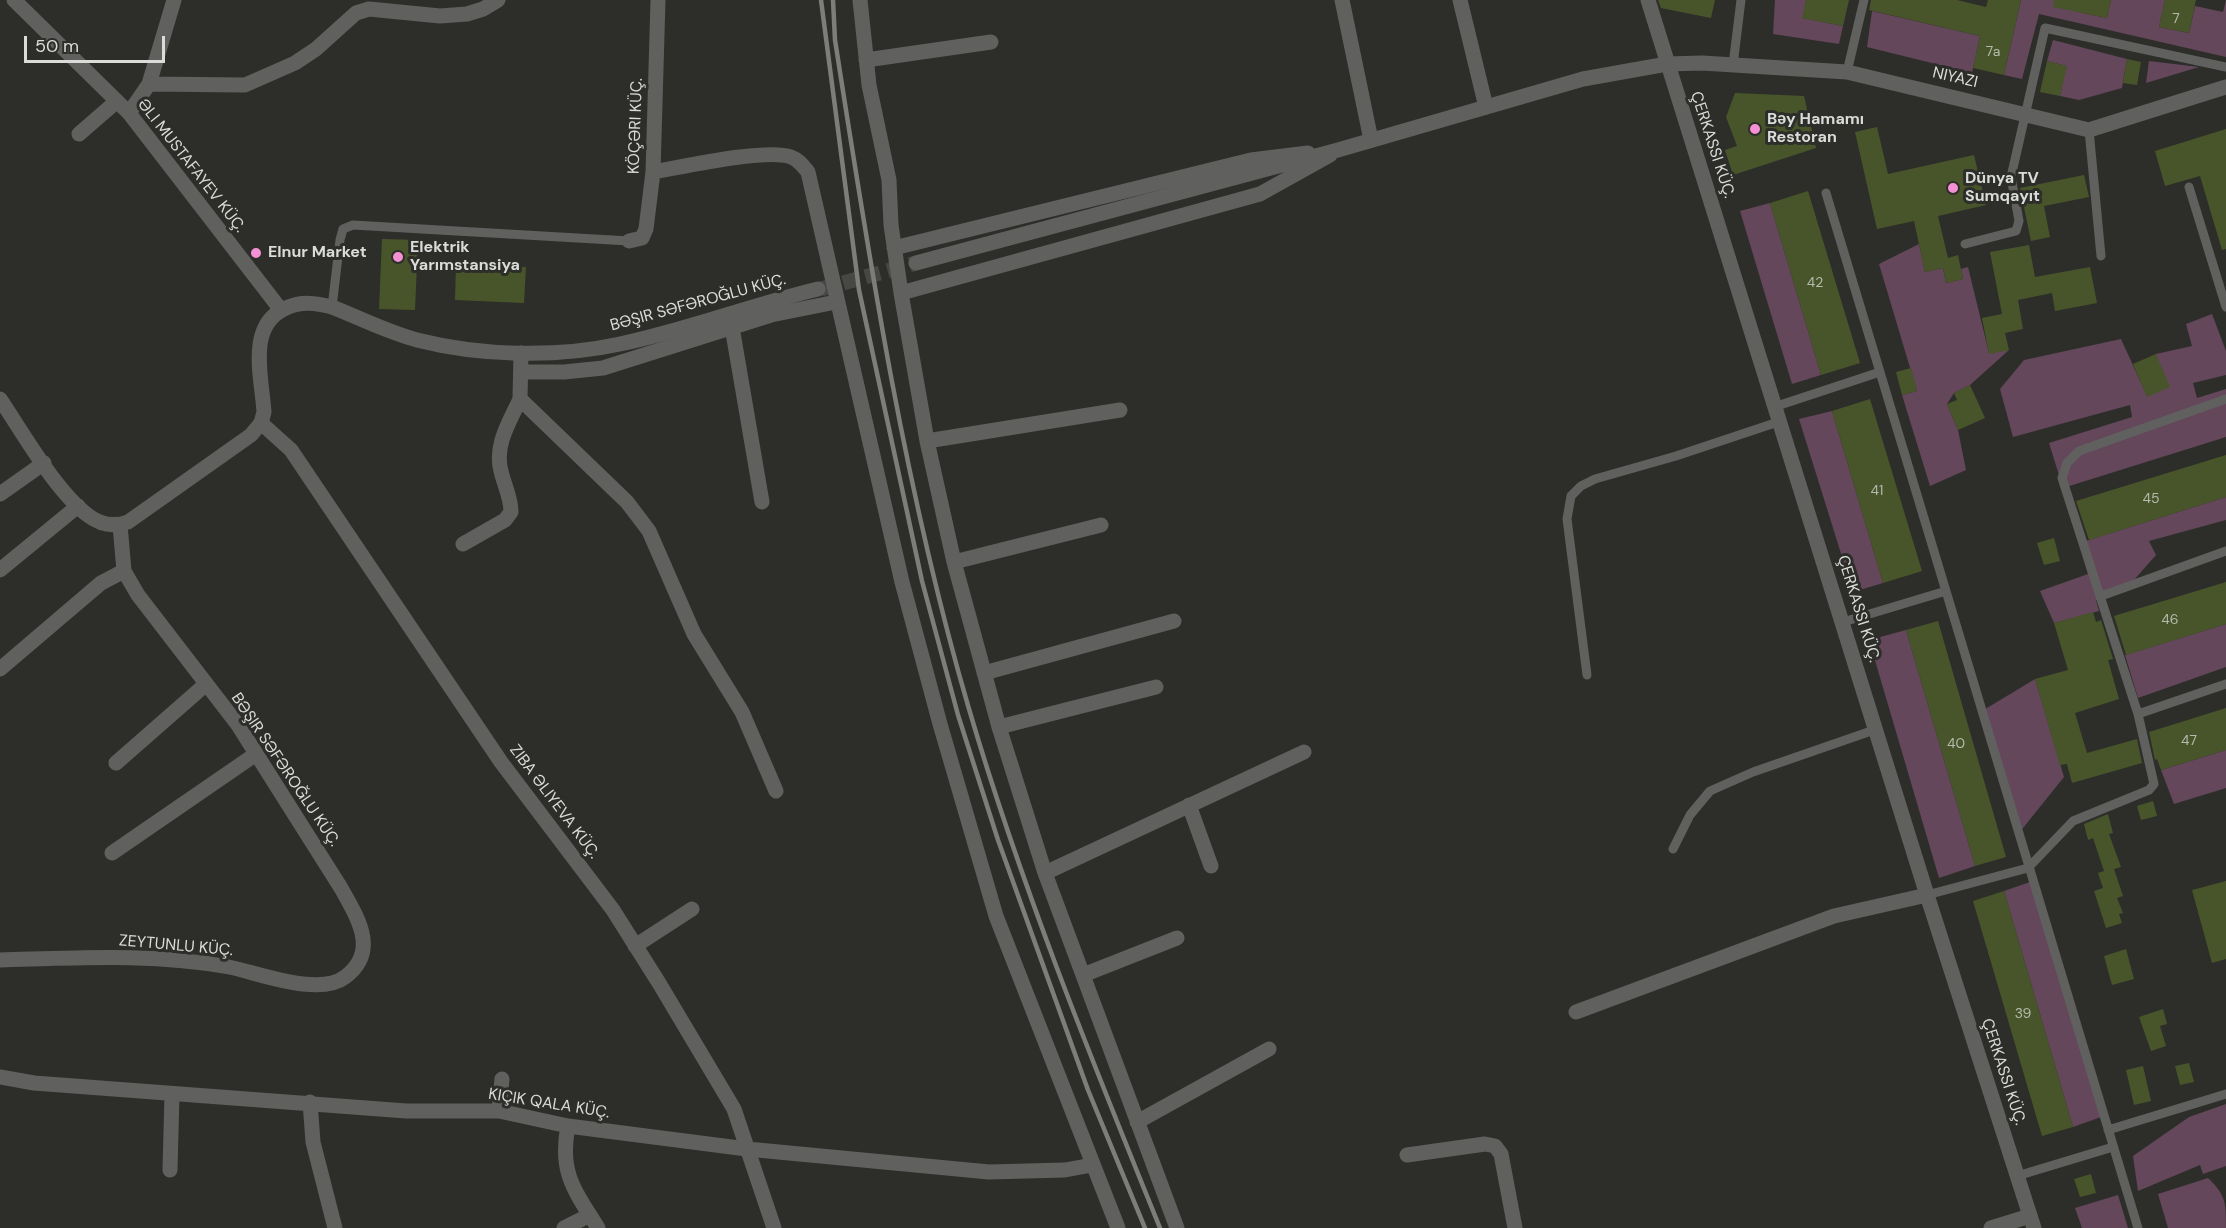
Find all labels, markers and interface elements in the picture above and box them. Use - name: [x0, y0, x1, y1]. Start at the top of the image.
- house number: 7: [2172, 11, 2180, 27]
- scale bar: [27, 24, 168, 62]
- text: 50 m: [35, 34, 79, 58]
- house number: 7a: [1986, 44, 2000, 60]
- street label: NIYAZI: [1930, 63, 1980, 93]
- street label: KÖÇƏRI KÜÇ.: [625, 78, 647, 174]
- street label: ÇERKASSI KÜÇ.: [1686, 89, 1738, 201]
- street label: ƏLI MUSTAFAYEV KÜÇ.: [133, 95, 249, 237]
- place label: Bәy Hamamı Restoran: [1767, 110, 1864, 148]
- marker: Bәy Hamamı Restoran: [1748, 122, 1762, 136]
- place label: Dünya TV Sumqayıt: [1965, 169, 2040, 207]
- marker: Dünya TV Sumqayıt: [1946, 181, 1960, 195]
- place label: Elektrik Yarımstansiya: [410, 238, 520, 276]
- place label: Elnur Market: [268, 243, 367, 263]
- marker: Elnur Market: [249, 246, 263, 260]
- marker: Elektrik Yarımstansiya: [391, 250, 405, 264]
- street label: BƏŞIR SƏFƏROĞLU KÜÇ.: [608, 270, 788, 336]
- house number: 42: [1807, 275, 1823, 291]
- house number: 41: [1871, 483, 1883, 499]
- house number: 45: [2142, 491, 2160, 507]
- street label: ÇERKASSI KÜÇ.: [1833, 553, 1883, 665]
- house number: 46: [2161, 612, 2179, 628]
- street label: BƏŞIR SƏFƏROĞLU KÜÇ.: [226, 690, 344, 850]
- house number: 47: [2181, 733, 2197, 749]
- house number: 40: [1947, 736, 1965, 752]
- street label: ZIBA ƏLIYEVA KÜÇ.: [505, 741, 603, 863]
- street label: ZEYTUNLU KÜÇ.: [118, 931, 234, 961]
- house number: 39: [2015, 1006, 2031, 1022]
- street label: ÇERKASSI KÜÇ.: [1977, 1016, 2029, 1128]
- street label: KIÇIK QALA KÜÇ.: [487, 1085, 611, 1123]

